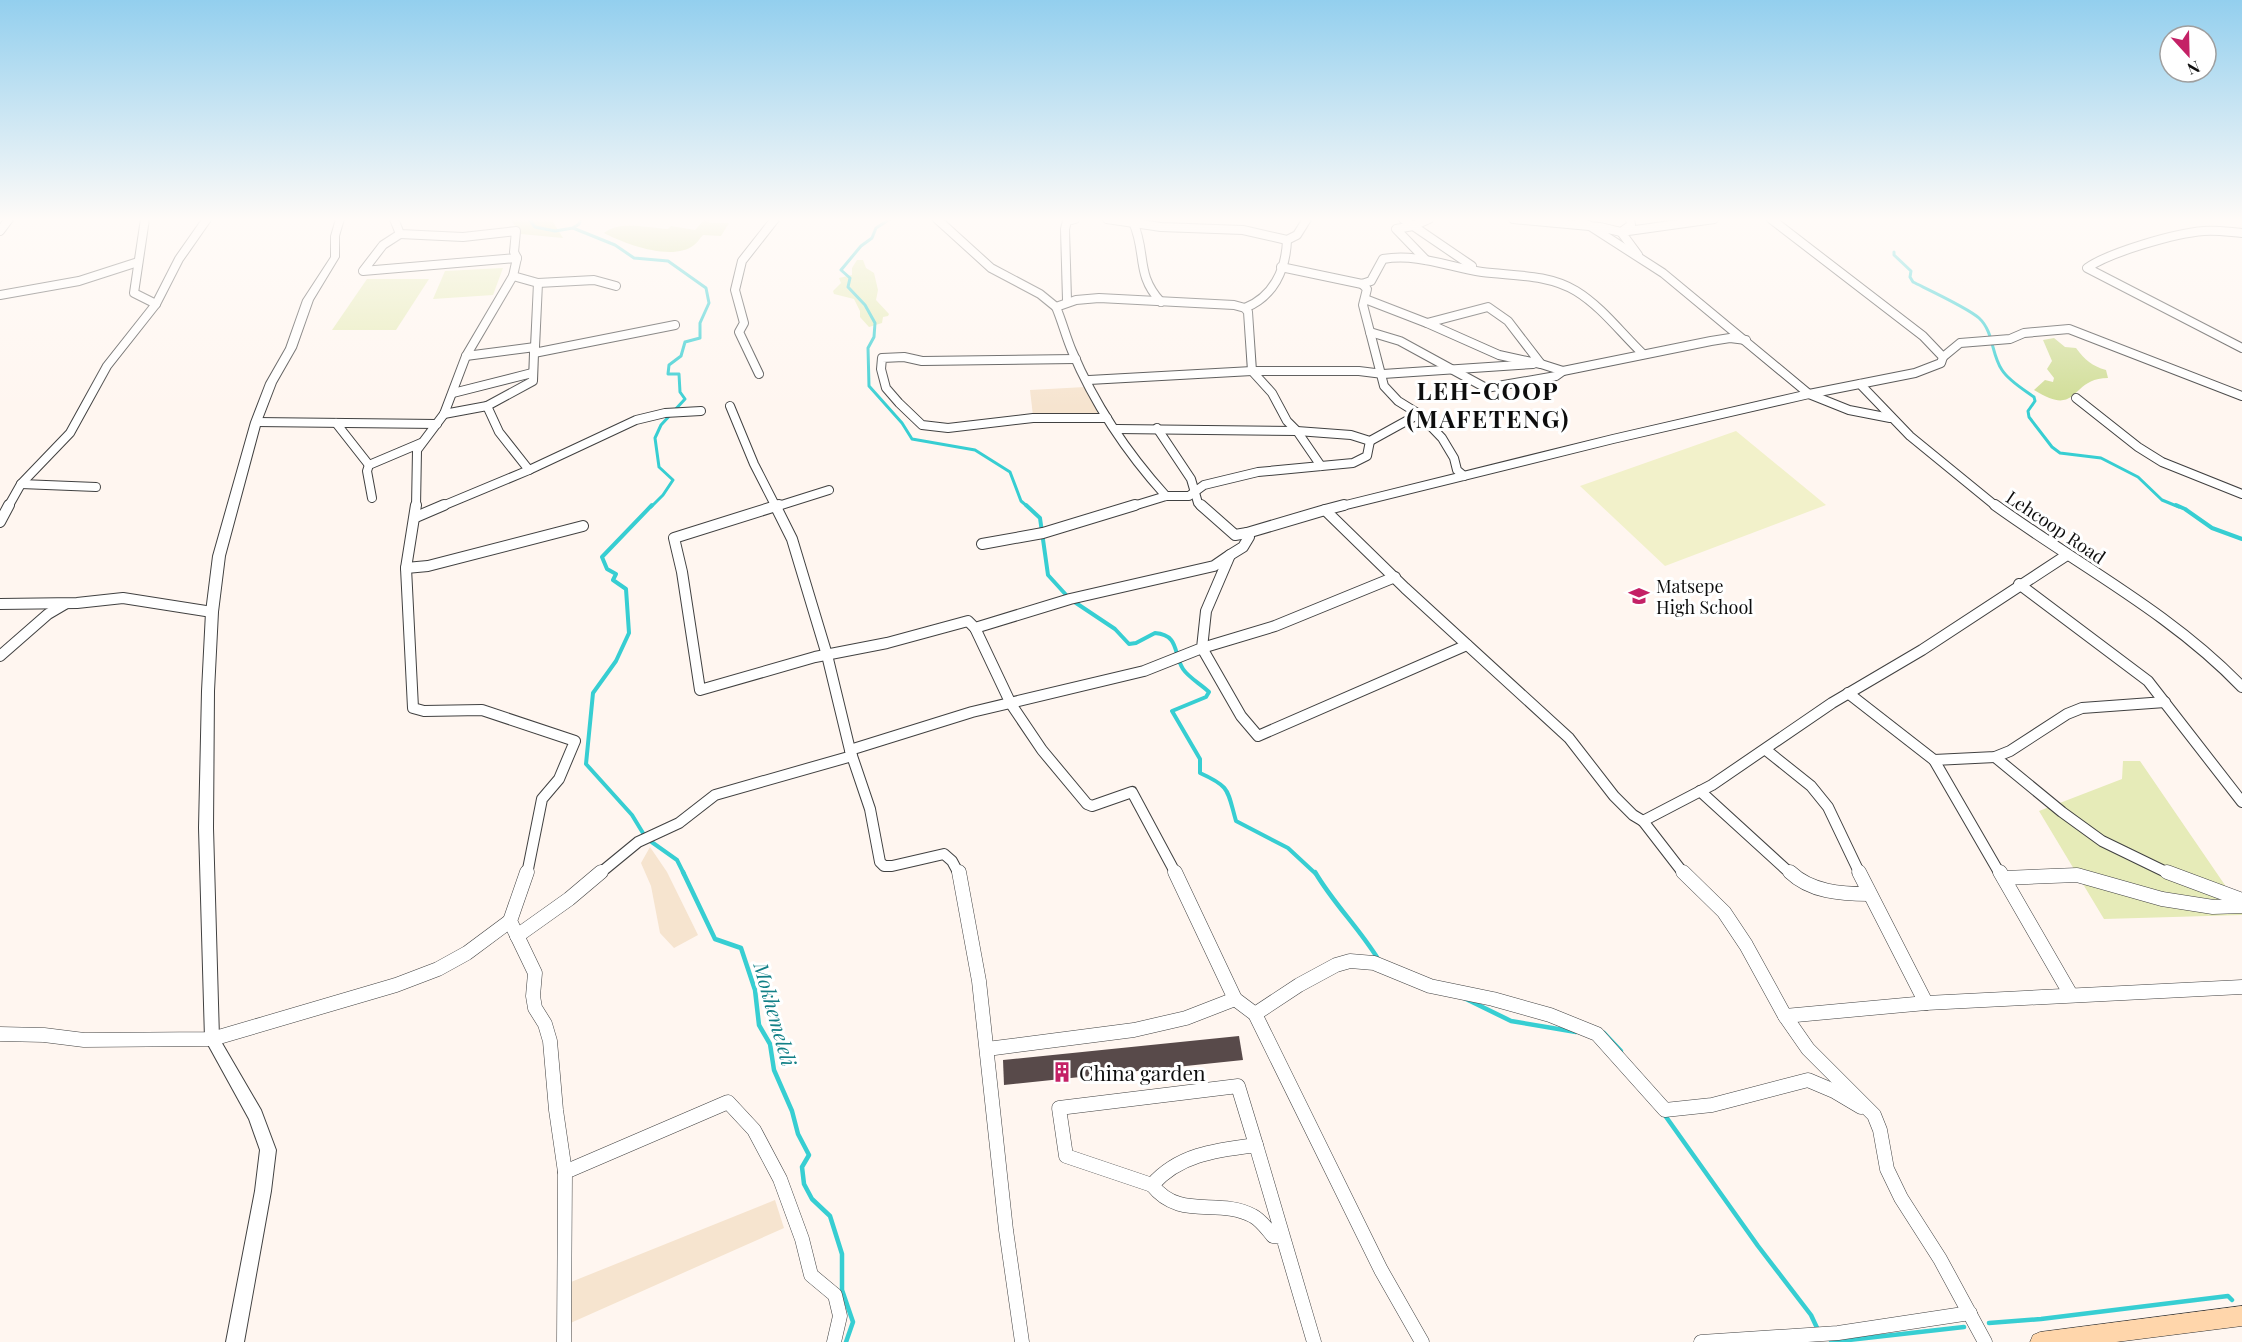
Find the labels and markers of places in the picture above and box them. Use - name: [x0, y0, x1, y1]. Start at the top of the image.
- place label: Matsepe High School: [1656, 574, 1753, 619]
- school or university icon: Matsepe High School: [1627, 584, 1651, 608]
- place label: China garden: [1079, 1058, 1206, 1086]
- building icon: China garden: [1050, 1060, 1074, 1084]

